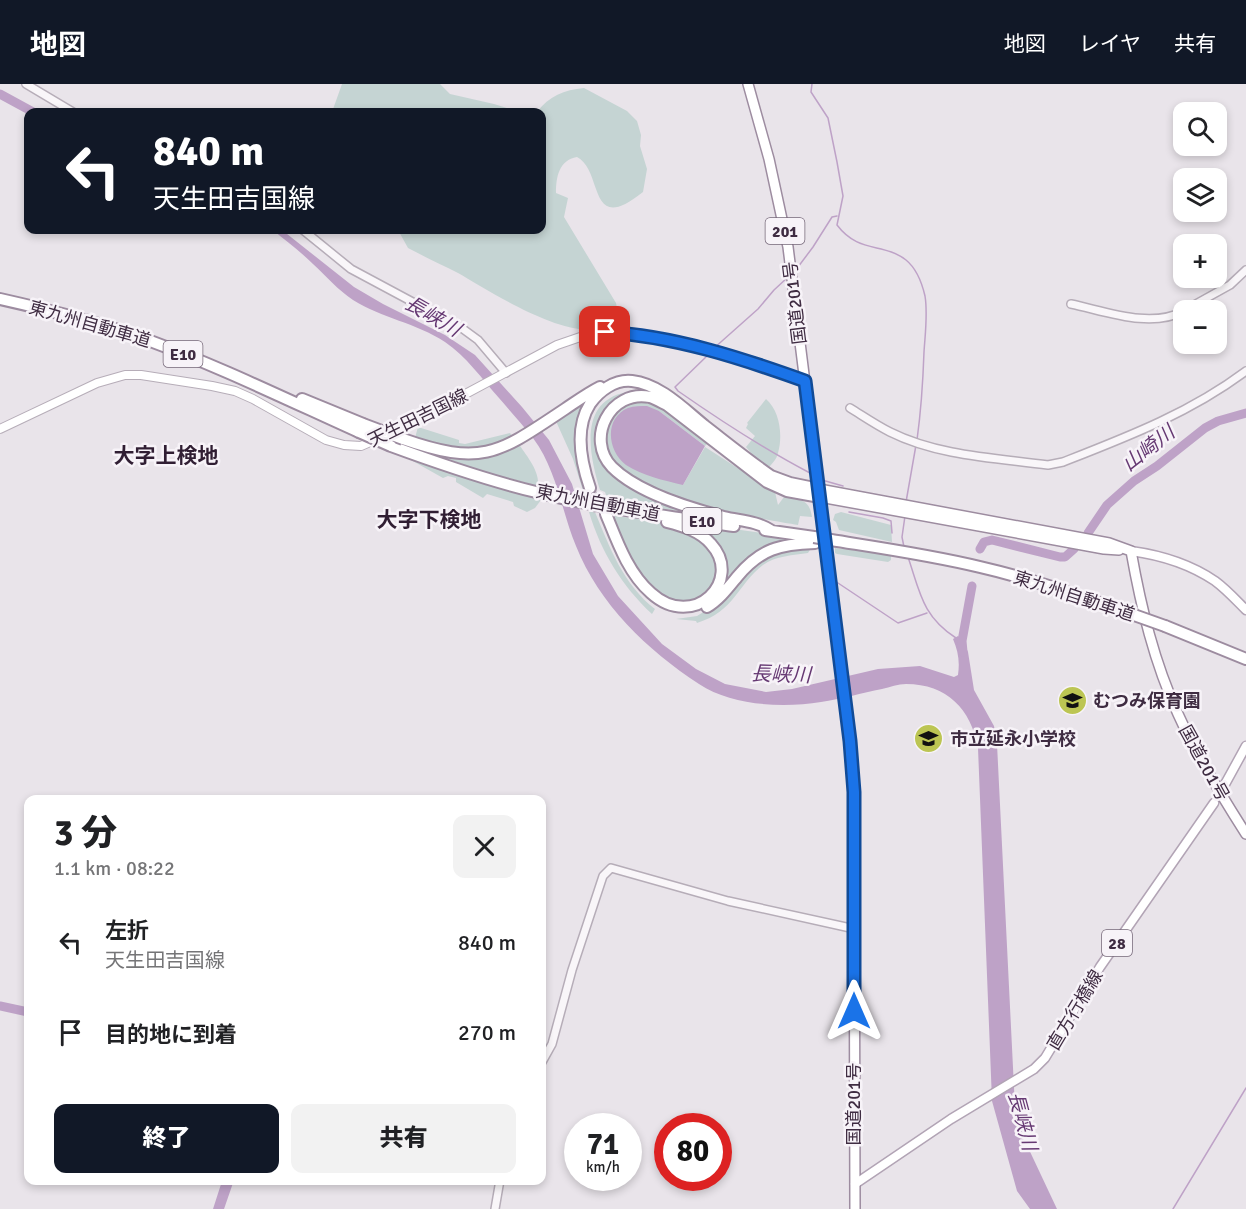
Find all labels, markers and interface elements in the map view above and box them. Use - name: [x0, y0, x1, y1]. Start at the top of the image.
- text: 地図: [30, 28, 86, 62]
- text: 地図: [1004, 31, 1046, 57]
- text: レイヤ: [1079, 31, 1141, 57]
- text: 共有: [1174, 31, 1216, 57]
- map controls: [1173, 102, 1227, 354]
- button: search: [1173, 102, 1227, 156]
- text: 840 m: [153, 126, 264, 177]
- icon: left: [54, 132, 132, 210]
- button: layers: [1173, 168, 1227, 222]
- text: 天生田吉国線: [153, 183, 315, 216]
- road number: 201: [766, 218, 804, 244]
- button: +: [1173, 234, 1227, 288]
- street label: 国道201号: [779, 260, 811, 346]
- water label: 長峡川: [401, 291, 467, 343]
- street label: 東九州自動車道: [26, 296, 154, 352]
- button: −: [1173, 300, 1227, 354]
- pin: [579, 306, 630, 357]
- icon: arrive: [588, 315, 621, 348]
- road number: E10: [164, 341, 202, 367]
- street label: 天生田吉国線: [365, 384, 471, 452]
- water label: 山崎川: [1117, 419, 1181, 477]
- district label: 大字上検地: [114, 443, 219, 469]
- street label: 東九州自動車道: [534, 480, 662, 526]
- district label: 大字下検地: [377, 507, 482, 533]
- road number: E10: [682, 508, 722, 534]
- street label: 東九州自動車道: [1011, 566, 1137, 626]
- water label: 長峡川: [751, 661, 813, 688]
- school or university icon: むつみ保育園: [1056, 685, 1088, 717]
- place label: むつみ保育園: [1093, 690, 1201, 712]
- street label: 国道201号: [1174, 721, 1234, 805]
- school or university icon: 市立延永小学校: [913, 723, 945, 755]
- place label: 市立延永小学校: [950, 728, 1076, 750]
- text: 3 分: [54, 811, 117, 856]
- button: close: [453, 815, 516, 878]
- text: 1.1 km · 08:22: [54, 856, 175, 881]
- text: 左折: [105, 917, 149, 944]
- icon: left: [54, 926, 87, 959]
- text: 840 m: [458, 929, 516, 956]
- road number: 28: [1102, 930, 1132, 956]
- text: 天生田吉国線: [105, 948, 225, 973]
- street label: 直方行橋線: [1042, 966, 1108, 1054]
- position arrow: [822, 979, 886, 1043]
- icon: arrive: [54, 1016, 87, 1049]
- text: 270 m: [458, 1019, 516, 1046]
- text: 目的地に到着: [105, 1021, 237, 1048]
- street label: 国道201号: [843, 1062, 865, 1146]
- water label: 長峡川: [1003, 1089, 1043, 1155]
- button: 終了: [54, 1104, 279, 1173]
- button: 共有: [291, 1104, 516, 1173]
- speed limit sign: 80: [654, 1113, 732, 1191]
- text: 71: [587, 1126, 619, 1163]
- text: km/h: [586, 1158, 620, 1176]

